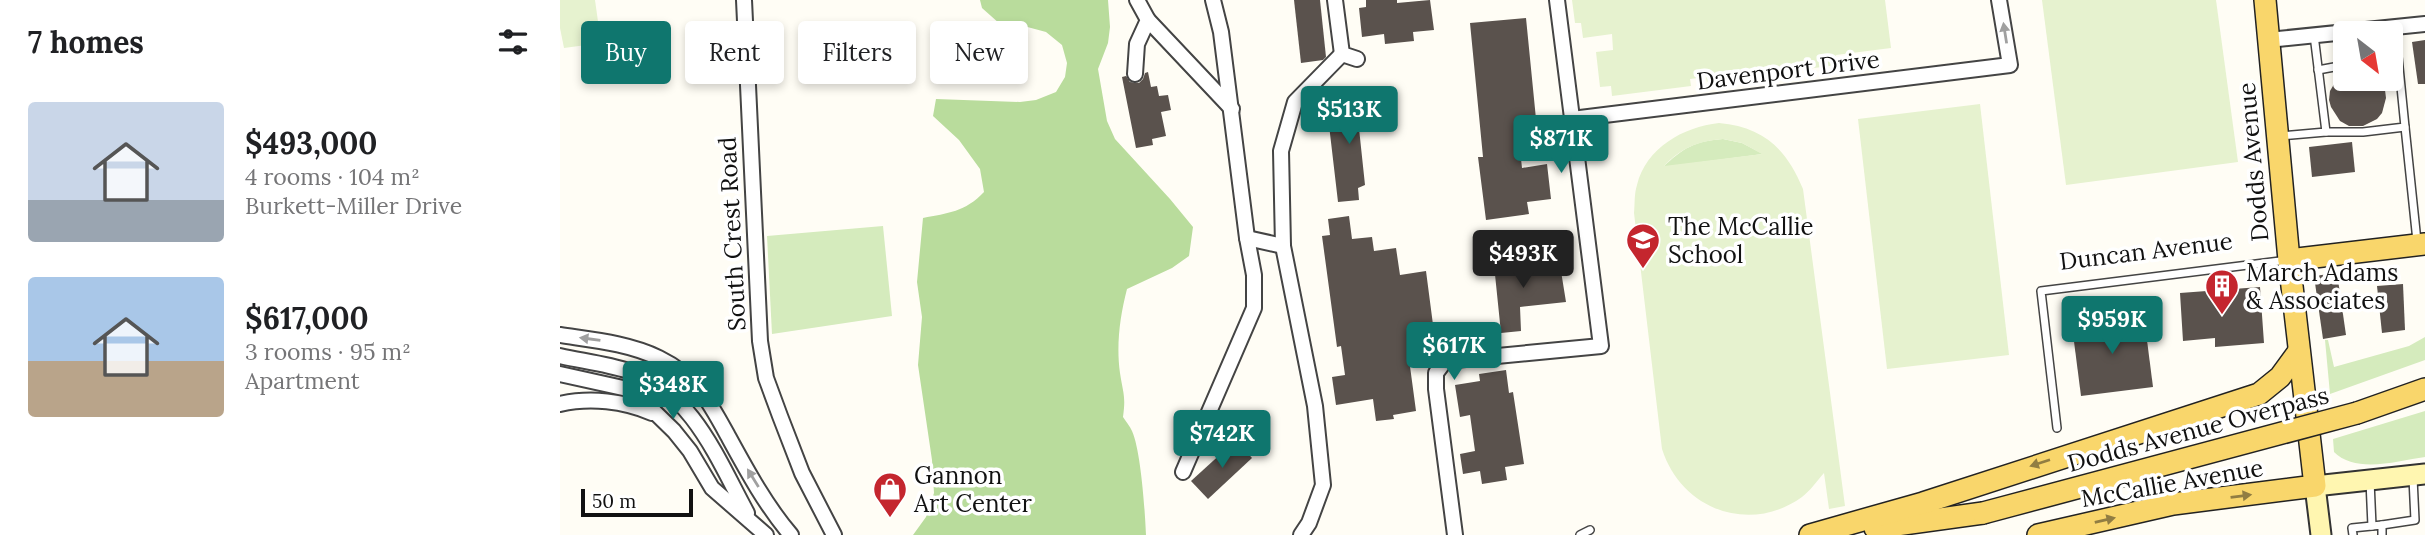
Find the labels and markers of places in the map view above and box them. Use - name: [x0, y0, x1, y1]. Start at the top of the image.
- pin: $513K: [1300, 86, 1398, 146]
- pin: $871K: [1512, 116, 1610, 175]
- place label: The McCallie School: [1668, 211, 1814, 270]
- school or university icon: The McCallie School: [1624, 221, 1662, 270]
- pin: $493K: [1474, 230, 1572, 290]
- place label: March Adams & Associates: [2246, 257, 2398, 316]
- building icon: March Adams & Associates: [2203, 267, 2241, 316]
- pin: $959K: [2063, 296, 2161, 356]
- pin: $617K: [1405, 322, 1503, 382]
- pin: $348K: [624, 362, 722, 421]
- pin: $742K: [1173, 410, 1271, 470]
- place label: Gannon Art Center: [913, 460, 1033, 519]
- shop icon: Gannon Art Center: [871, 470, 909, 519]

